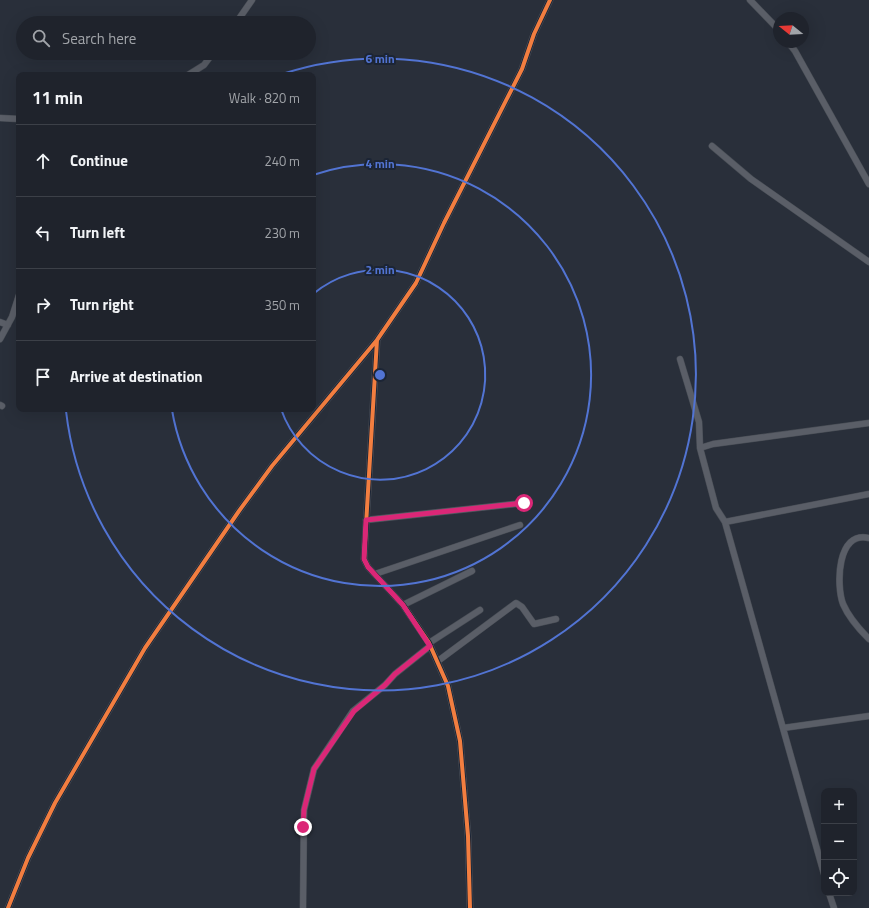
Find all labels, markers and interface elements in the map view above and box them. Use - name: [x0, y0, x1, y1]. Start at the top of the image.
- north arrow: [773, 12, 809, 48]
- search box: [16, 16, 316, 60]
- icon: search: [30, 27, 52, 49]
- text: Search here: [62, 27, 136, 50]
- text: 6 min: [365, 49, 395, 68]
- text: 11 min: [32, 85, 83, 111]
- text: Walk · 820 m: [229, 88, 300, 108]
- text: Continue: [70, 149, 128, 172]
- icon: ahead: [32, 150, 54, 172]
- text: 240 m: [264, 151, 300, 171]
- text: 4 min: [365, 154, 395, 173]
- text: Turn left: [70, 221, 125, 244]
- icon: left: [32, 222, 54, 244]
- text: 230 m: [264, 223, 300, 243]
- text: 2 min: [365, 260, 395, 279]
- text: Turn right: [70, 293, 134, 316]
- icon: right: [32, 294, 54, 316]
- text: 350 m: [264, 295, 300, 315]
- text: Arrive at destination: [70, 365, 203, 388]
- icon: arrive: [32, 366, 54, 388]
- centre of rings: [373, 368, 387, 382]
- route start: [515, 494, 533, 512]
- map controls: [821, 788, 857, 896]
- button: +: [821, 788, 857, 824]
- route end: [294, 818, 312, 836]
- button: −: [821, 824, 857, 860]
- button: locate: [821, 860, 857, 896]

